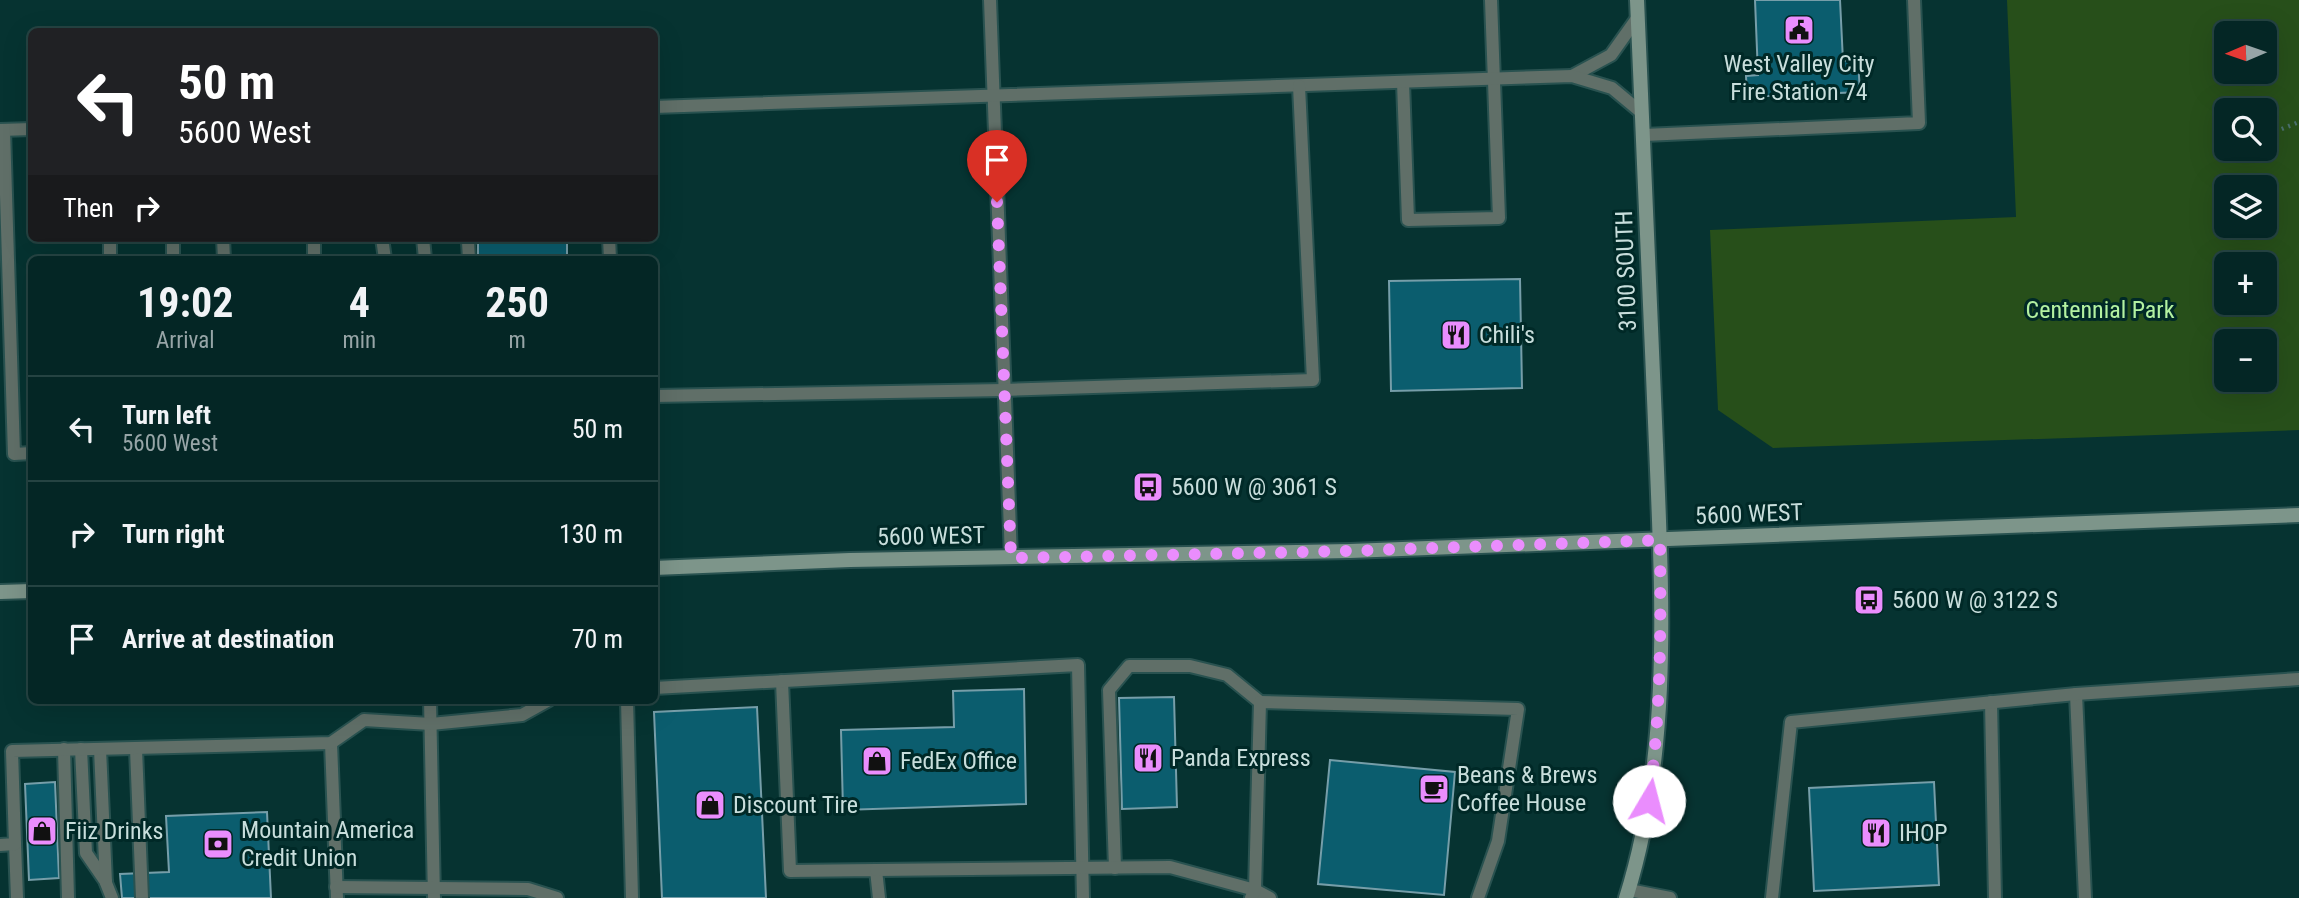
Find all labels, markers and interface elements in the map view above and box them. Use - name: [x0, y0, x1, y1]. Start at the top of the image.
- public building icon: West Valley City Fire Station 74: [1782, 13, 1816, 47]
- north arrow: [2214, 21, 2277, 84]
- map controls: [2214, 21, 2277, 392]
- place label: West Valley City Fire Station 74: [1724, 50, 1874, 106]
- text: 50 m: [178, 54, 275, 111]
- icon: left: [63, 56, 154, 147]
- button: search: [2214, 98, 2277, 161]
- text: 5600 West: [178, 113, 311, 151]
- pin: [967, 130, 1027, 202]
- icon: arrive: [978, 141, 1016, 179]
- button: layers: [2214, 175, 2277, 238]
- icon: right: [128, 189, 166, 227]
- text: Then: [63, 193, 114, 223]
- street label: 3100 SOUTH: [1610, 210, 1642, 332]
- button: +: [2214, 252, 2277, 315]
- text: 19:02: [137, 278, 233, 327]
- text: 4: [349, 278, 370, 327]
- text: 250: [485, 278, 549, 327]
- park label: Centennial Park: [2026, 296, 2175, 324]
- restaurant icon: Chili's: [1439, 318, 1473, 352]
- place label: Chili's: [1479, 321, 1535, 349]
- text: Arrival: [156, 327, 214, 354]
- text: min: [342, 327, 376, 354]
- text: m: [508, 327, 526, 354]
- button: −: [2214, 329, 2277, 392]
- text: Turn left: [122, 400, 211, 430]
- icon: left: [63, 410, 101, 448]
- text: 50 m: [572, 414, 623, 444]
- text: 5600 West: [122, 430, 218, 457]
- bus stop icon: 5600 W @ 3061 S: [1131, 470, 1165, 504]
- place label: 5600 W @ 3061 S: [1171, 473, 1337, 501]
- street label: 5600 WEST: [1695, 498, 1803, 530]
- icon: right: [63, 515, 101, 553]
- text: Turn right: [122, 519, 224, 549]
- text: 130 m: [559, 519, 623, 549]
- street label: 5600 WEST: [877, 521, 985, 551]
- bus stop icon: 5600 W @ 3122 S: [1852, 583, 1886, 617]
- place label: 5600 W @ 3122 S: [1892, 586, 2058, 614]
- icon: arrive: [63, 620, 101, 658]
- text: Arrive at destination: [122, 624, 334, 654]
- text: 70 m: [572, 624, 623, 654]
- restaurant icon: Panda Express: [1131, 741, 1165, 775]
- shop icon: FedEx Office: [860, 744, 894, 778]
- place label: Panda Express: [1171, 744, 1311, 772]
- place label: FedEx Office: [900, 747, 1017, 775]
- place label: Beans & Brews Coffee House: [1457, 761, 1597, 817]
- position arrow: [1612, 764, 1686, 838]
- cafe icon: Beans & Brews Coffee House: [1417, 772, 1451, 806]
- shop icon: Discount Tire: [693, 788, 727, 822]
- place label: Discount Tire: [733, 791, 858, 819]
- shop icon: Fiiz Drinks: [25, 814, 59, 848]
- place label: Mountain America Credit Union: [241, 816, 414, 872]
- restaurant icon: IHOP: [1859, 816, 1893, 850]
- place label: Fiiz Drinks: [65, 817, 164, 845]
- place label: IHOP: [1899, 819, 1948, 847]
- bank icon: Mountain America Credit Union: [201, 827, 235, 861]

